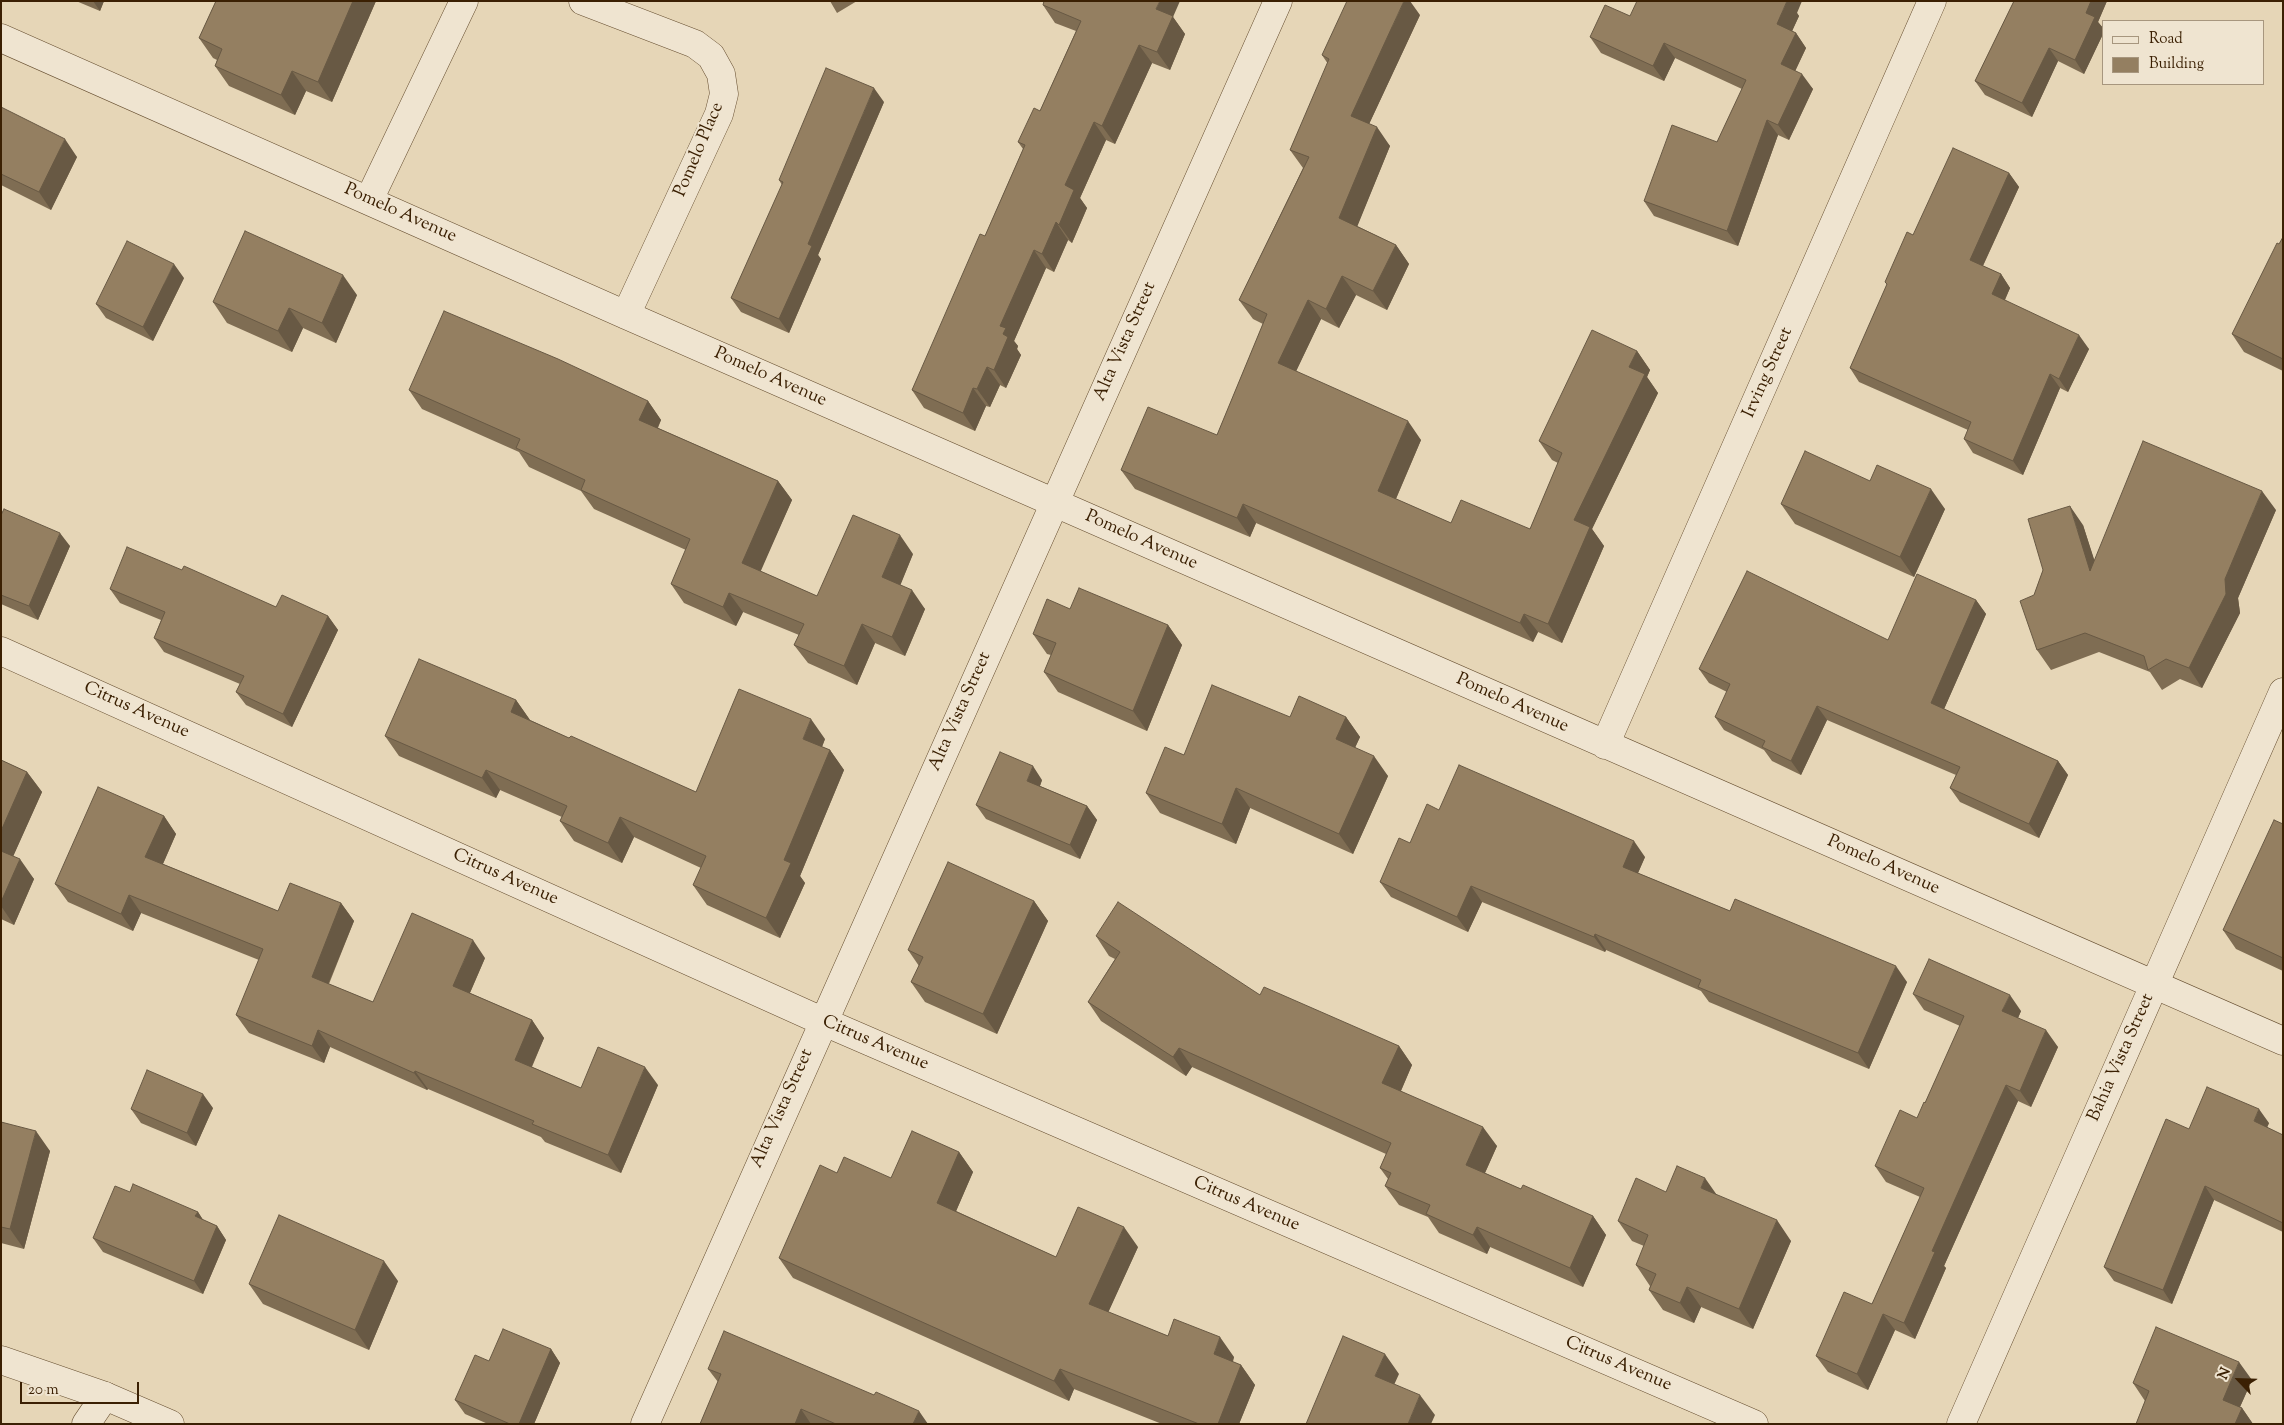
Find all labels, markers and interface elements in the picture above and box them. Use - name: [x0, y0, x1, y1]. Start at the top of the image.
- legend: [2102, 20, 2264, 85]
- text: Road: [2149, 29, 2183, 50]
- text: Building: [2149, 54, 2204, 75]
- street label: Pomelo Place: [670, 100, 730, 200]
- street label: Pomelo Avenue: [340, 180, 460, 248]
- street label: Alta Vista Street: [1090, 279, 1162, 405]
- street label: Irving Street: [1739, 324, 1799, 422]
- street label: Pomelo Avenue: [710, 344, 830, 412]
- street label: Pomelo Avenue: [1081, 507, 1201, 575]
- street label: Alta Vista Street: [925, 649, 997, 775]
- street label: Pomelo Avenue: [1452, 670, 1572, 738]
- street label: Citrus Avenue: [80, 678, 192, 744]
- street label: Pomelo Avenue: [1823, 832, 1943, 900]
- street label: Citrus Avenue: [449, 845, 561, 911]
- street label: Bahia Vista Street: [2084, 991, 2160, 1125]
- street label: Citrus Avenue: [818, 1012, 932, 1076]
- street label: Alta Vista Street: [747, 1046, 819, 1172]
- street label: Citrus Avenue: [1189, 1173, 1303, 1237]
- street label: Citrus Avenue: [1561, 1333, 1675, 1397]
- north arrow: [2214, 1355, 2264, 1405]
- text: N: [2214, 1365, 2237, 1383]
- scale bar: [22, 1372, 141, 1404]
- text: 20 m: [28, 1380, 59, 1401]

